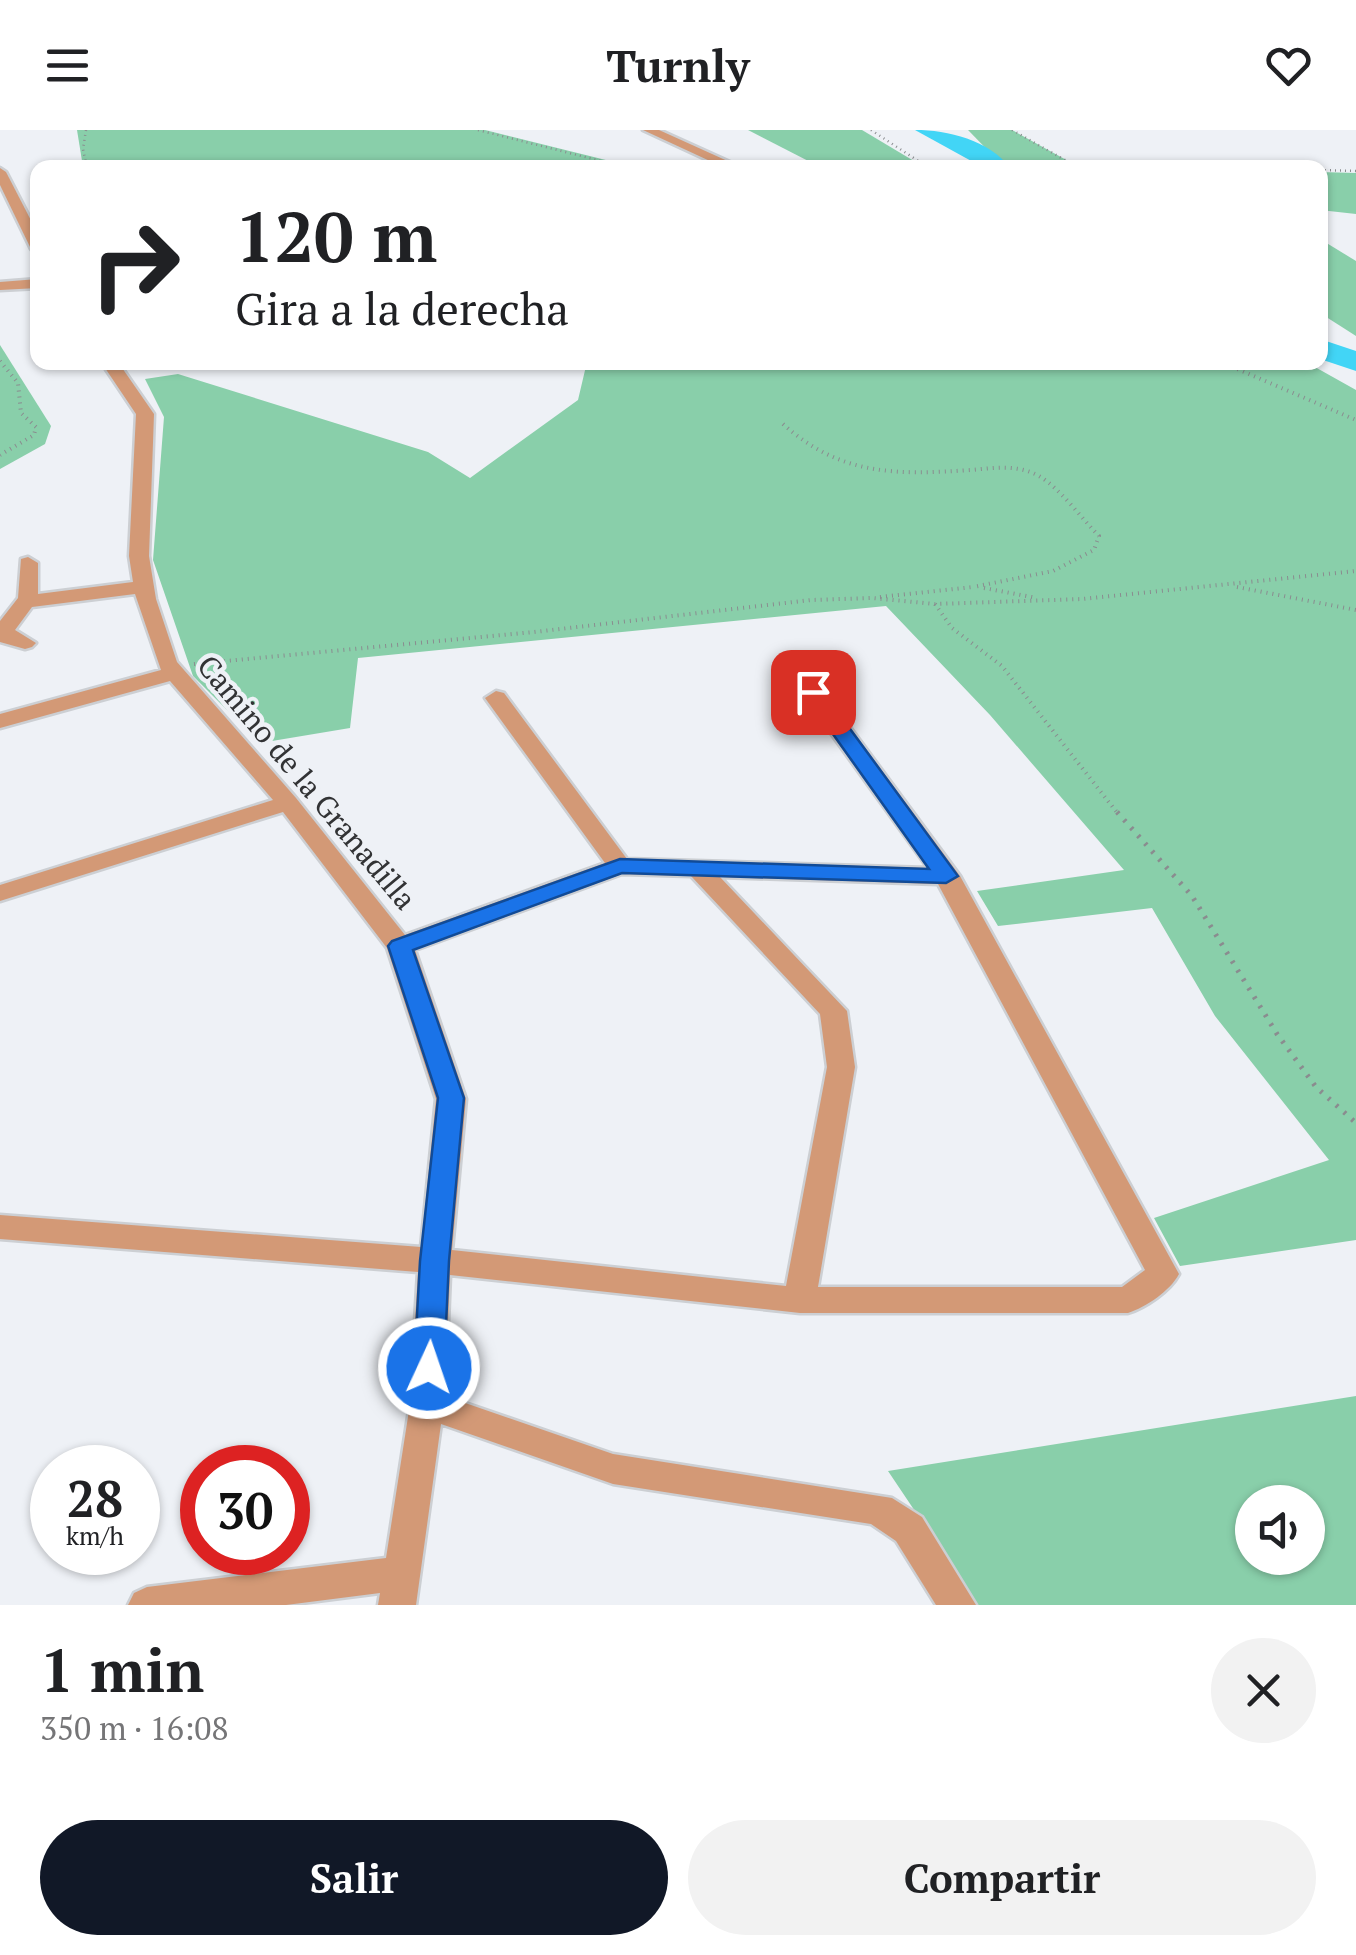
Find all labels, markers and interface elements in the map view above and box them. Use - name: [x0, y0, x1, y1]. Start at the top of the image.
- text: Turnly: [606, 35, 750, 95]
- icon: menu: [40, 38, 95, 93]
- icon: heart: [1261, 38, 1316, 93]
- text: 120 m: [235, 189, 437, 282]
- icon: right: [70, 200, 200, 330]
- text: Gira a la derecha: [235, 278, 569, 338]
- street label: Camino de la Granadilla: [189, 646, 425, 918]
- pin: [771, 650, 856, 735]
- icon: arrive: [786, 665, 841, 720]
- position arrow: [377, 1316, 481, 1420]
- speed limit sign: 30: [180, 1445, 310, 1575]
- text: 28: [67, 1465, 123, 1531]
- map controls: [1235, 1485, 1325, 1575]
- button: sound: [1235, 1485, 1325, 1575]
- text: km/h: [66, 1519, 124, 1552]
- text: 1 min: [40, 1630, 204, 1709]
- button: close: [1211, 1638, 1316, 1743]
- text: 350 m · 16:08: [40, 1707, 228, 1749]
- button: Salir: [40, 1820, 668, 1935]
- button: Compartir: [688, 1820, 1316, 1935]

